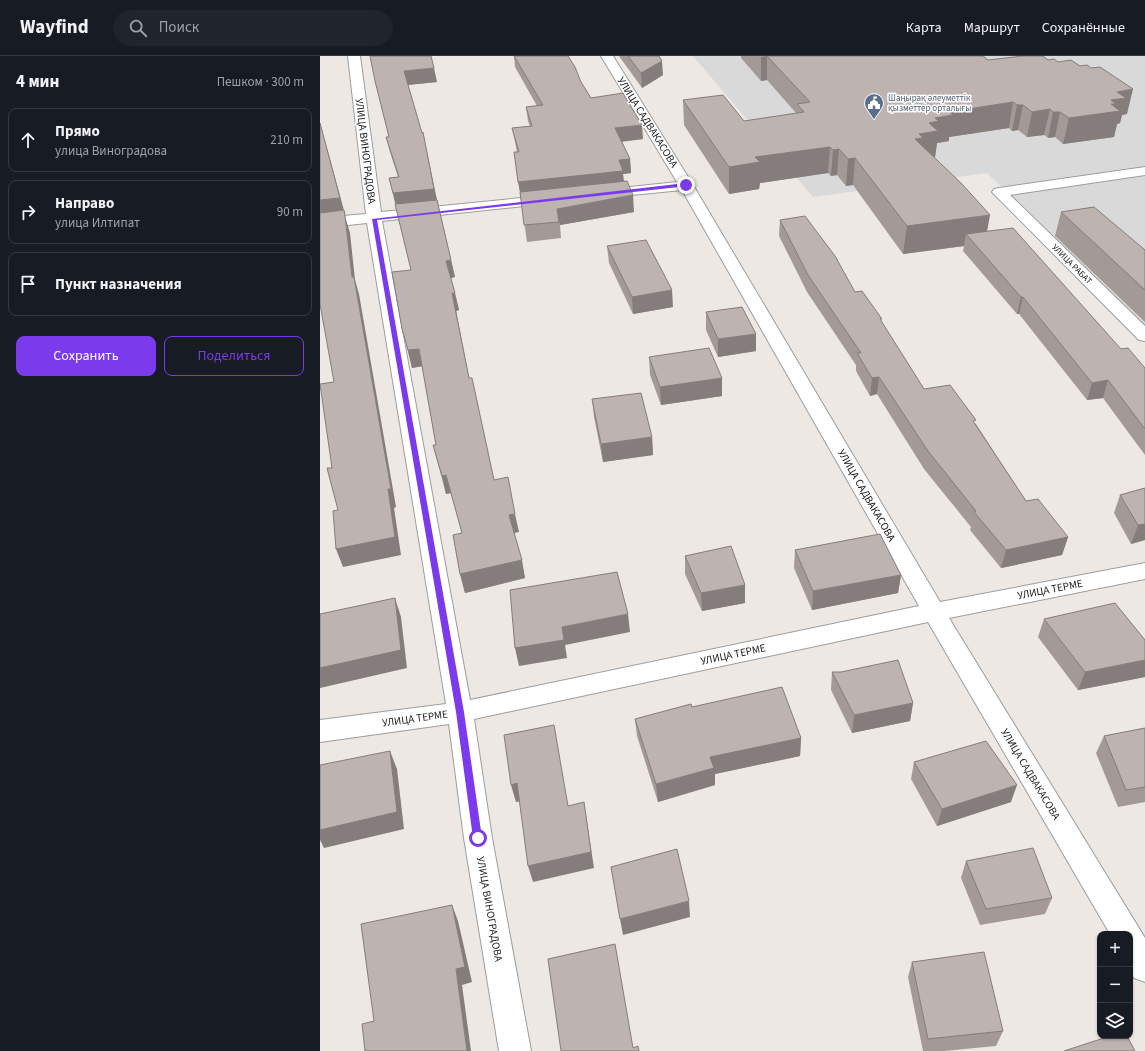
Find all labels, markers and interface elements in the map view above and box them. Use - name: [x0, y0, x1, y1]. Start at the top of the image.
- search box: [113, 10, 393, 46]
- text: Wayfind: [20, 14, 89, 41]
- icon: search: [127, 17, 149, 39]
- text: Поиск: [159, 17, 199, 38]
- text: Карта: [906, 18, 942, 38]
- text: Маршрут: [964, 18, 1020, 38]
- text: Сохранённые: [1042, 18, 1125, 38]
- text: 4 мин: [16, 70, 59, 94]
- text: Пешком · 300 m: [217, 73, 304, 91]
- street label: УЛИЦА САДВАКАСОВА: [614, 74, 682, 170]
- public building icon: Шаңырақ әлеуметтік қызметтер орталығы: [863, 92, 885, 120]
- place label: Шаңырақ әлеуметтік қызметтер орталығы: [888, 92, 971, 115]
- street label: УЛИЦА ВИНОГРАДОВА: [352, 97, 379, 205]
- text: Прямо: [55, 121, 100, 142]
- icon: ahead: [17, 129, 39, 151]
- text: 210 m: [270, 131, 303, 149]
- text: улица Виноградова: [55, 142, 167, 160]
- route end: [677, 176, 695, 194]
- text: Направо: [55, 193, 114, 214]
- icon: right: [17, 201, 39, 223]
- text: 90 m: [277, 203, 303, 221]
- text: улица Илтипат: [55, 214, 140, 232]
- street label: УЛИЦА РАБАТ: [1049, 241, 1095, 287]
- icon: arrive: [17, 273, 39, 295]
- text: Пункт назначения: [55, 274, 182, 295]
- button: Сохранить: [16, 336, 156, 376]
- button: Поделиться: [164, 336, 304, 376]
- street label: УЛИЦА САДВАКАСОВА: [834, 446, 899, 544]
- street label: УЛИЦА ТЕРМЕ: [1016, 576, 1084, 603]
- street label: УЛИЦА ТЕРМЕ: [699, 640, 767, 669]
- street label: УЛИЦА ТЕРМЕ: [381, 706, 449, 731]
- street label: УЛИЦА САДВАКАСОВА: [997, 726, 1064, 823]
- route start: [469, 829, 487, 847]
- street label: УЛИЦА ВИНОГРАДОВА: [473, 855, 506, 963]
- map controls: [1097, 931, 1133, 1039]
- button: +: [1097, 931, 1133, 967]
- button: −: [1097, 967, 1133, 1003]
- button: layers: [1097, 1003, 1133, 1039]

